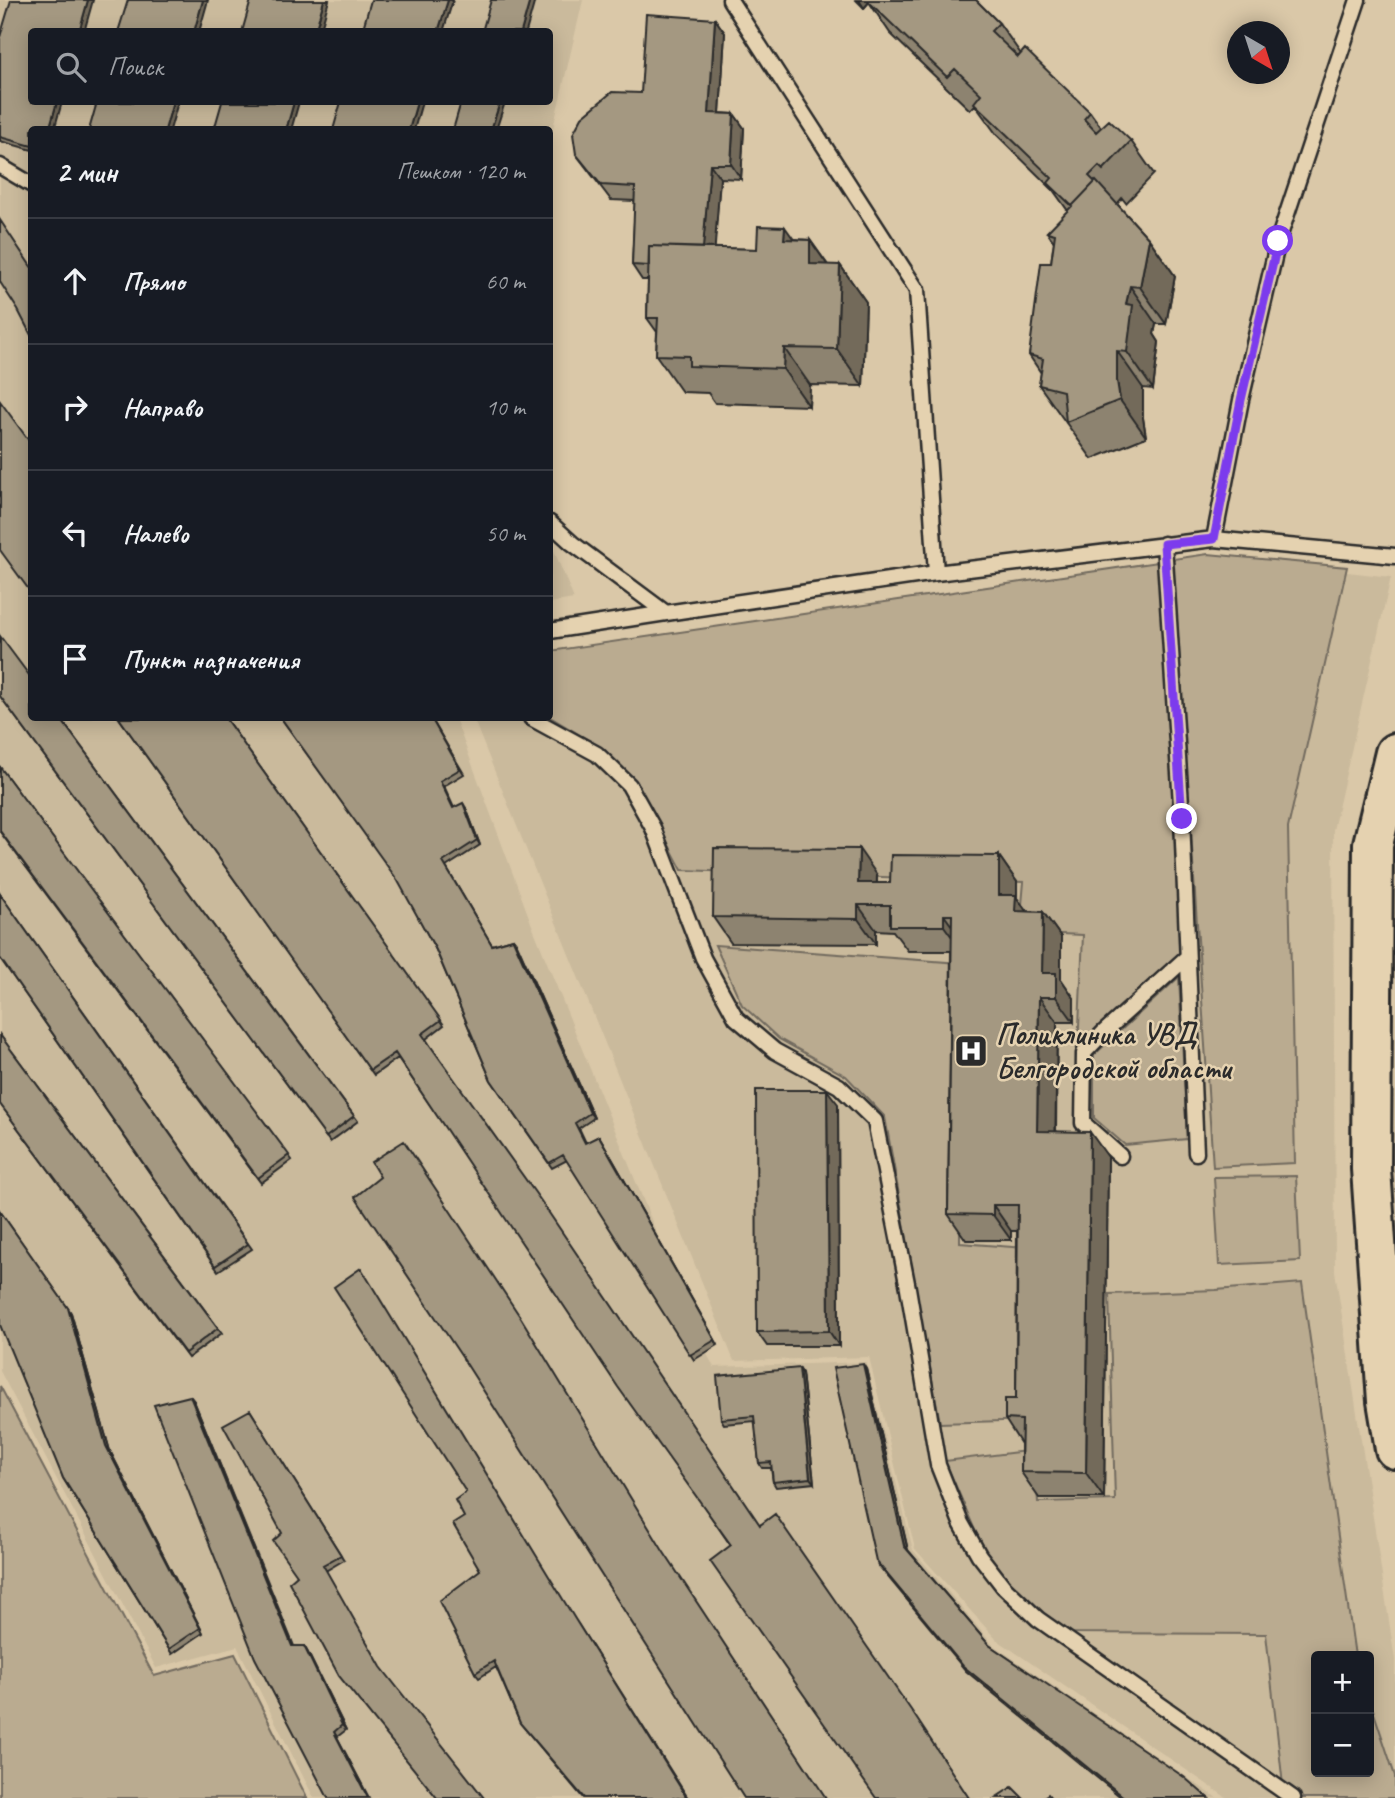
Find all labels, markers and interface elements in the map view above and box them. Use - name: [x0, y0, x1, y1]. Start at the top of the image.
- north arrow: [1227, 21, 1290, 84]
- search box: [28, 28, 553, 105]
- icon: search: [52, 48, 90, 86]
- text: Поиск: [108, 50, 163, 83]
- text: 2 мин: [56, 153, 117, 191]
- text: Пешком · 120 m: [397, 157, 525, 186]
- route start: [1262, 225, 1293, 256]
- icon: ahead: [56, 262, 94, 300]
- text: Прямо: [123, 265, 185, 298]
- text: 60 m: [486, 267, 525, 296]
- icon: right: [56, 388, 94, 426]
- text: Направо: [123, 391, 202, 424]
- text: 10 m: [486, 393, 525, 422]
- icon: left: [56, 514, 94, 552]
- text: Налево: [123, 517, 189, 550]
- text: 50 m: [486, 519, 525, 548]
- icon: arrive: [56, 640, 94, 678]
- text: Пункт назначения: [123, 643, 299, 676]
- route end: [1166, 803, 1197, 834]
- place label: Поликлиника УВД Белгородской области: [996, 1015, 1233, 1087]
- hospital icon: Поликлиника УВД Белгородской области: [952, 1032, 990, 1070]
- map controls: [1311, 1651, 1374, 1777]
- button: +: [1311, 1651, 1374, 1714]
- button: −: [1311, 1714, 1374, 1777]

